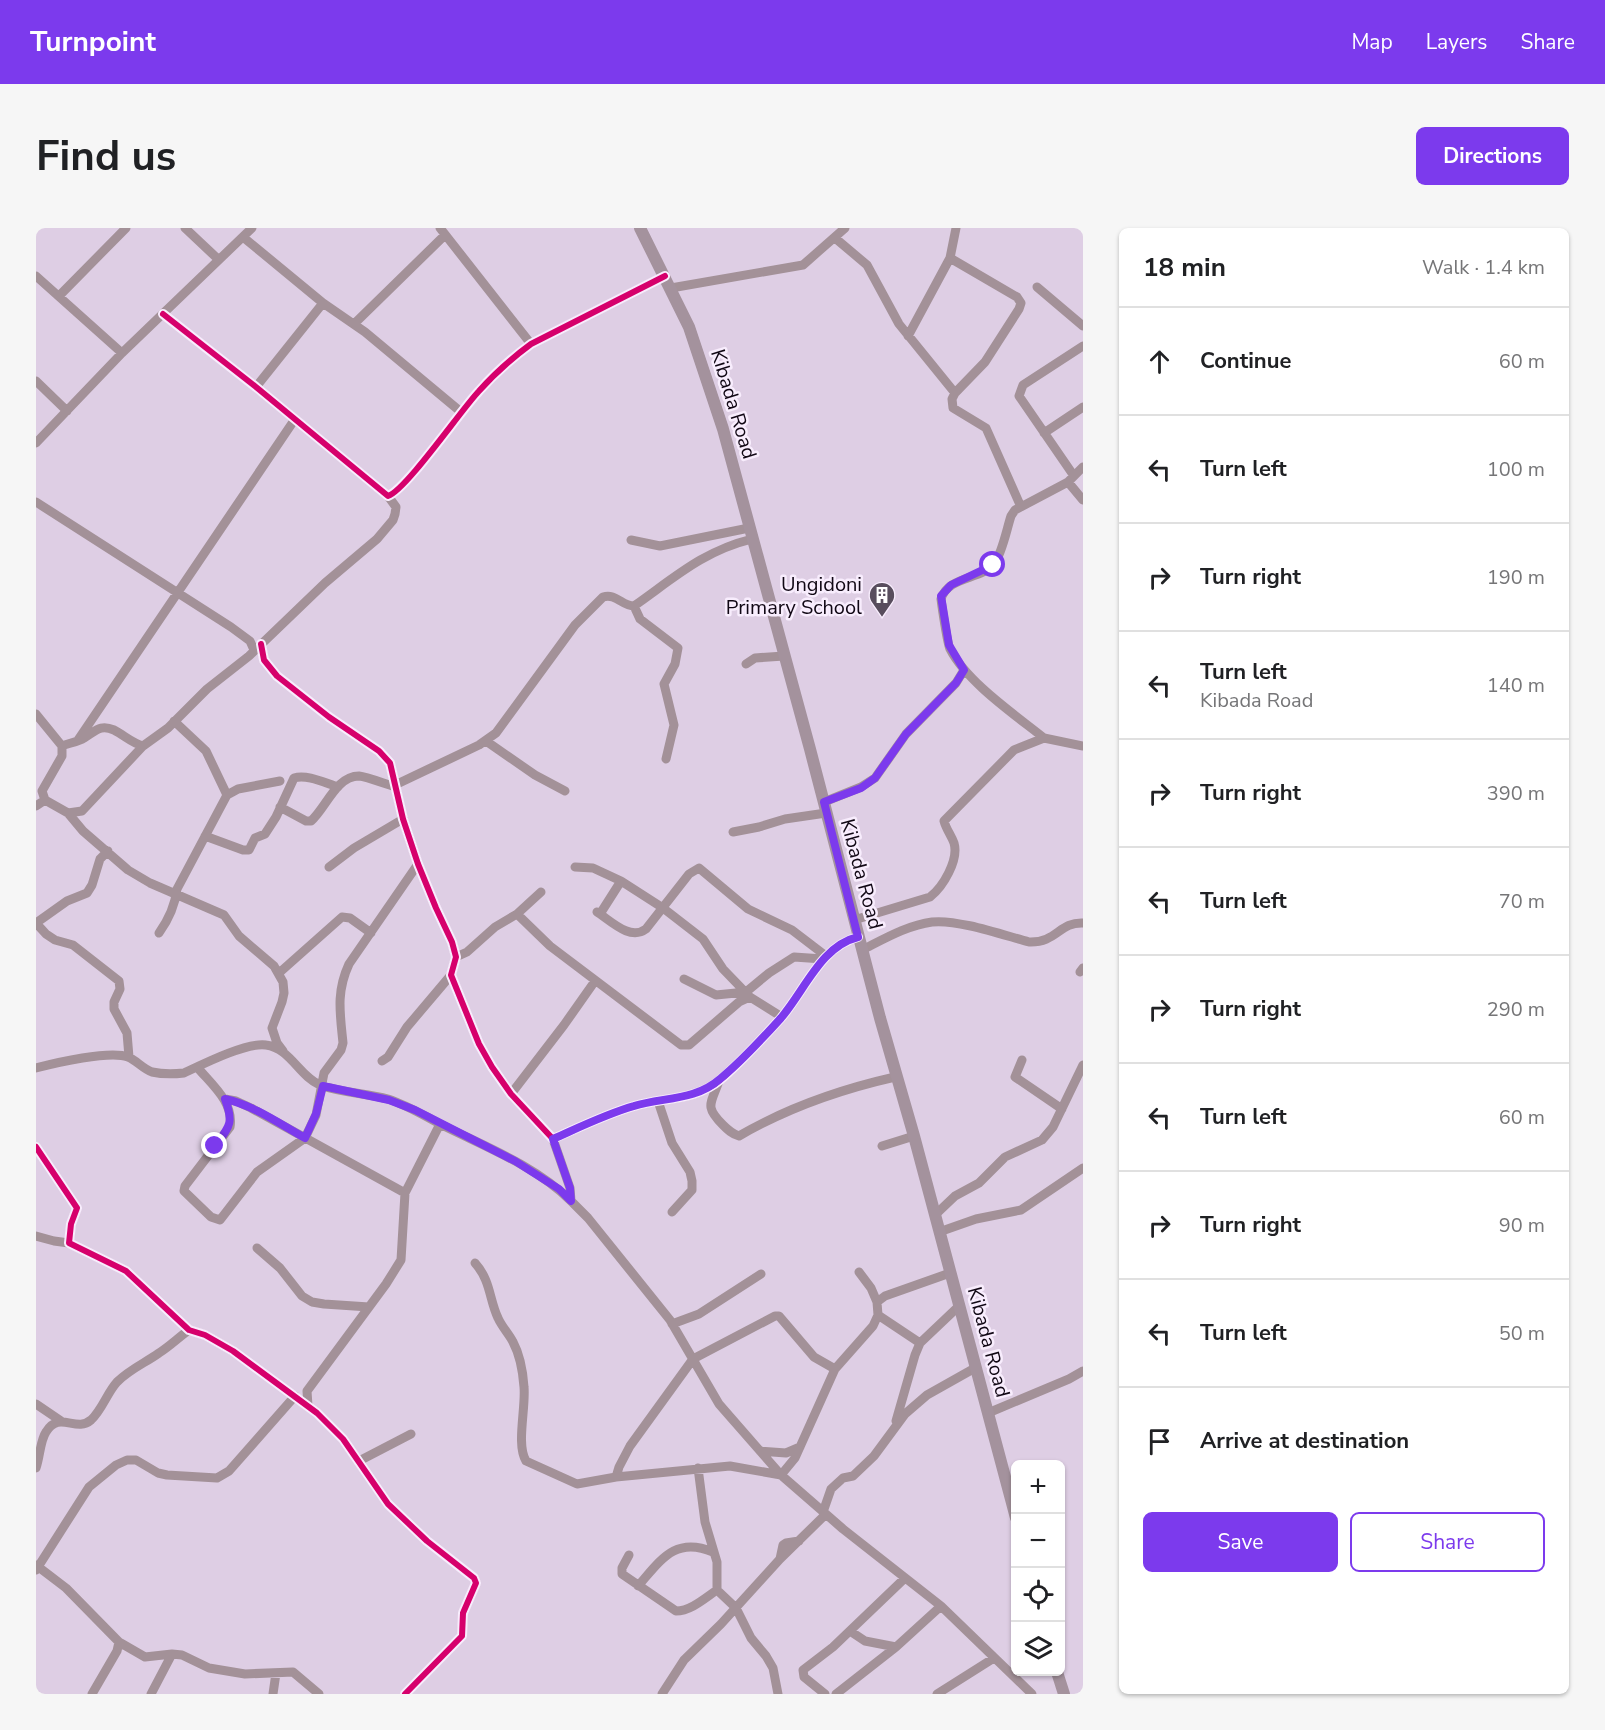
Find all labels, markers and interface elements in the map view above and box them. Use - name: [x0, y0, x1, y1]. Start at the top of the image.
- text: Turnpoint: [30, 23, 156, 61]
- text: Map: [1351, 28, 1393, 56]
- text: Layers: [1426, 28, 1487, 56]
- text: Share: [1520, 28, 1575, 56]
- button: Directions: [1416, 127, 1569, 185]
- text: Find us: [36, 128, 176, 185]
- text: 18 min: [1143, 250, 1226, 285]
- text: Walk · 1.4 km: [1422, 254, 1545, 281]
- icon: ahead: [1143, 345, 1176, 378]
- street label: Kibada Road: [704, 346, 763, 462]
- text: Continue: [1200, 346, 1291, 376]
- text: 60 m: [1499, 348, 1545, 375]
- icon: left: [1143, 453, 1176, 486]
- text: Turn left: [1200, 454, 1287, 484]
- text: 100 m: [1487, 456, 1545, 483]
- route start: [979, 551, 1005, 577]
- icon: right: [1143, 561, 1176, 594]
- text: Turn right: [1200, 562, 1301, 592]
- text: 190 m: [1487, 564, 1545, 591]
- place label: Ungidoni Primary School: [726, 571, 862, 621]
- building icon: Ungidoni Primary School: [867, 580, 897, 618]
- text: Turn left: [1200, 657, 1287, 687]
- icon: left: [1143, 669, 1176, 702]
- text: 140 m: [1487, 672, 1545, 699]
- text: Kibada Road: [1200, 687, 1313, 714]
- icon: right: [1143, 777, 1176, 810]
- text: Turn right: [1200, 778, 1301, 808]
- text: 390 m: [1487, 780, 1545, 807]
- street label: Kibada Road: [834, 816, 889, 932]
- icon: left: [1143, 885, 1176, 918]
- text: Turn left: [1200, 886, 1287, 916]
- text: 70 m: [1499, 888, 1545, 915]
- icon: right: [1143, 993, 1176, 1026]
- text: Turn right: [1200, 994, 1301, 1024]
- text: 290 m: [1487, 996, 1545, 1023]
- icon: left: [1143, 1101, 1176, 1134]
- text: Turn left: [1200, 1102, 1287, 1132]
- text: 60 m: [1499, 1104, 1545, 1131]
- route end: [201, 1132, 227, 1158]
- icon: right: [1143, 1209, 1176, 1242]
- text: Turn right: [1200, 1210, 1301, 1240]
- text: 90 m: [1499, 1212, 1545, 1239]
- street label: Kibada Road: [961, 1284, 1016, 1400]
- icon: left: [1143, 1317, 1176, 1350]
- text: Turn left: [1200, 1318, 1287, 1348]
- text: 50 m: [1499, 1320, 1545, 1347]
- icon: arrive: [1143, 1425, 1176, 1458]
- text: Arrive at destination: [1200, 1426, 1409, 1456]
- map controls: [1011, 1460, 1065, 1676]
- button: +: [1011, 1460, 1065, 1514]
- button: Save: [1143, 1512, 1338, 1572]
- button: Share: [1350, 1512, 1545, 1572]
- button: −: [1011, 1514, 1065, 1568]
- button: locate: [1011, 1568, 1065, 1622]
- button: layers: [1011, 1622, 1065, 1676]

